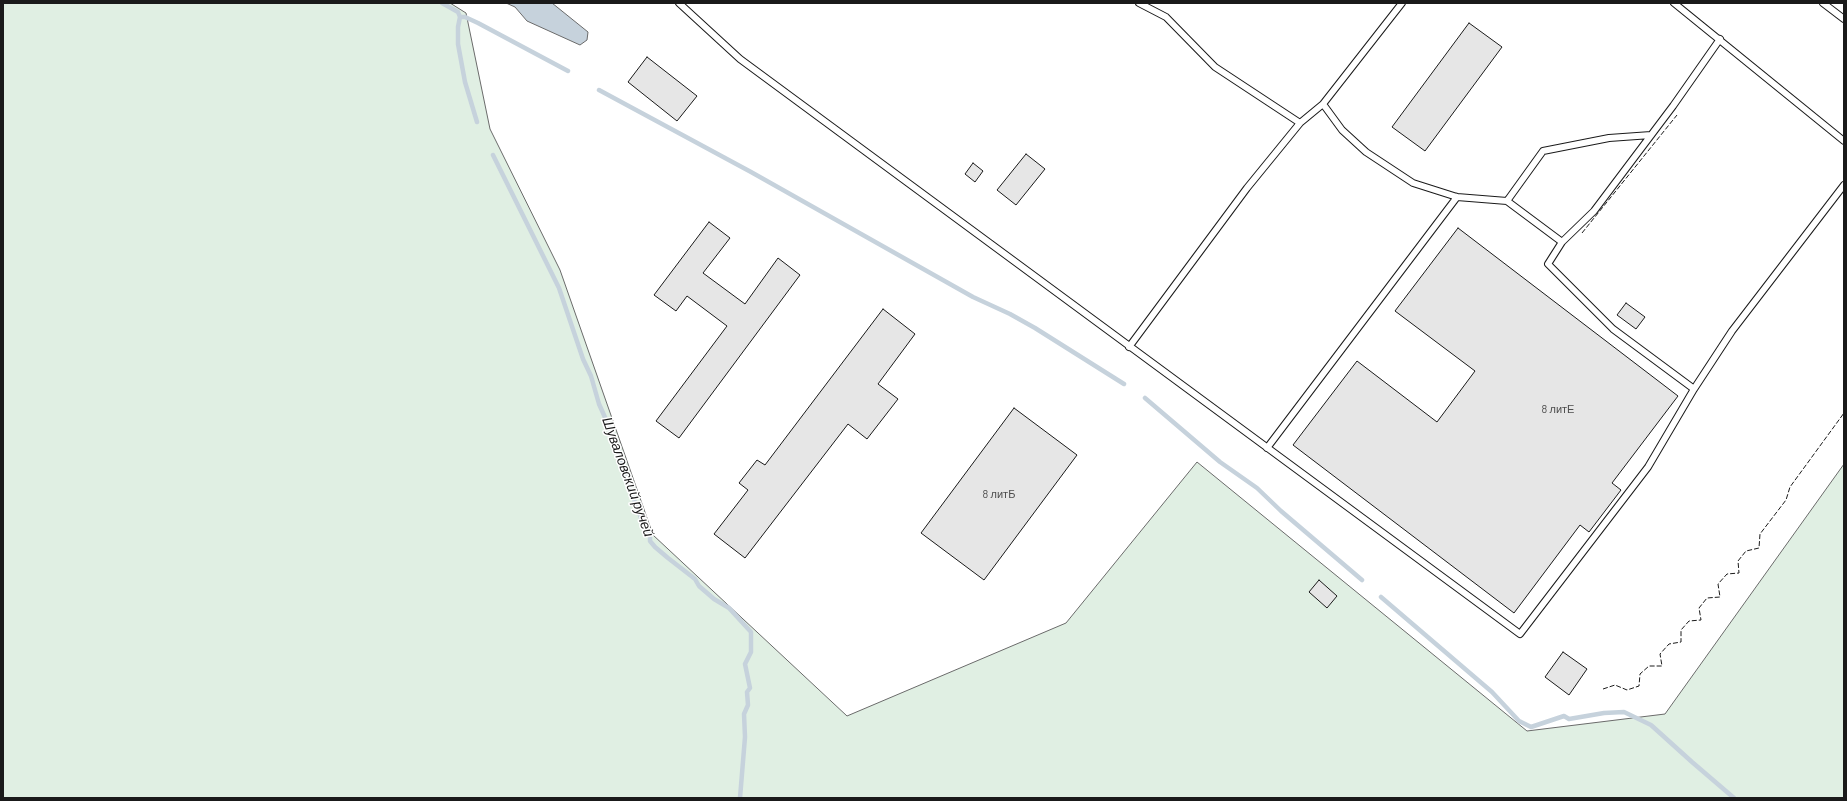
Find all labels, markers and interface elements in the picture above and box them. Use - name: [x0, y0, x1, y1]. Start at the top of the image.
- house number: 8 литЕ: [1542, 402, 1574, 416]
- water label: Шуваловский ручей: [599, 415, 657, 539]
- house number: 8 литБ: [983, 487, 1015, 501]

